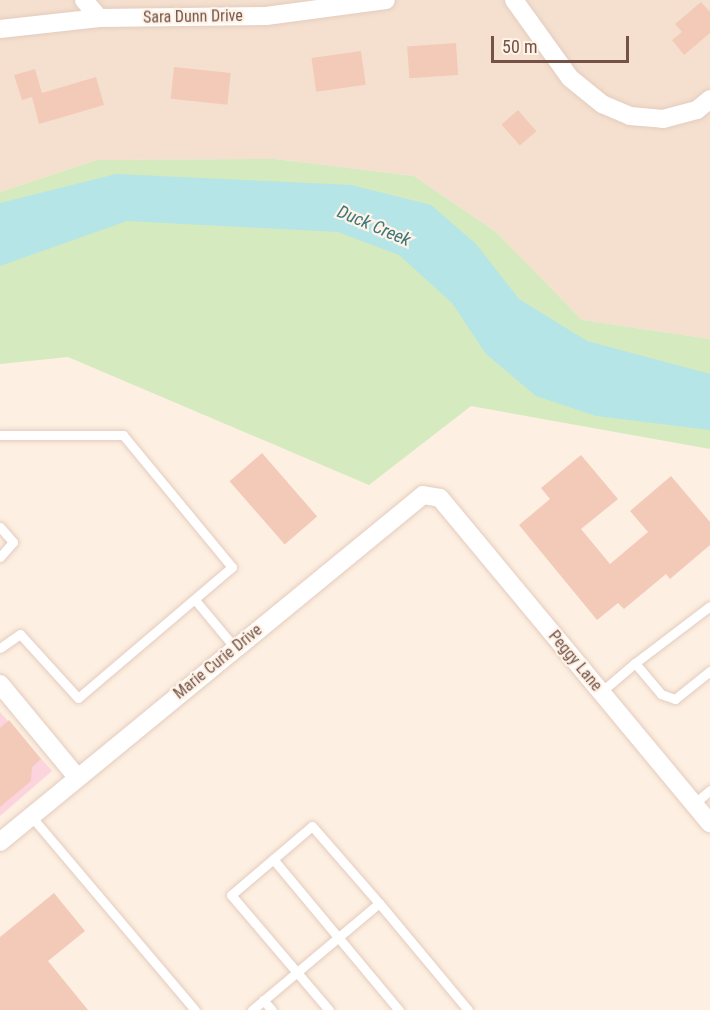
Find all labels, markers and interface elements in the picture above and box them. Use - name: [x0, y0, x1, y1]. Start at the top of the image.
- street label: Sara Dunn Drive: [143, 7, 243, 27]
- scale bar: [494, 24, 632, 62]
- text: 50 m: [502, 36, 537, 57]
- water label: Duck Creek: [334, 201, 414, 251]
- street label: Marie Curie Drive: [170, 621, 266, 703]
- street label: Peggy Lane: [544, 627, 606, 695]

